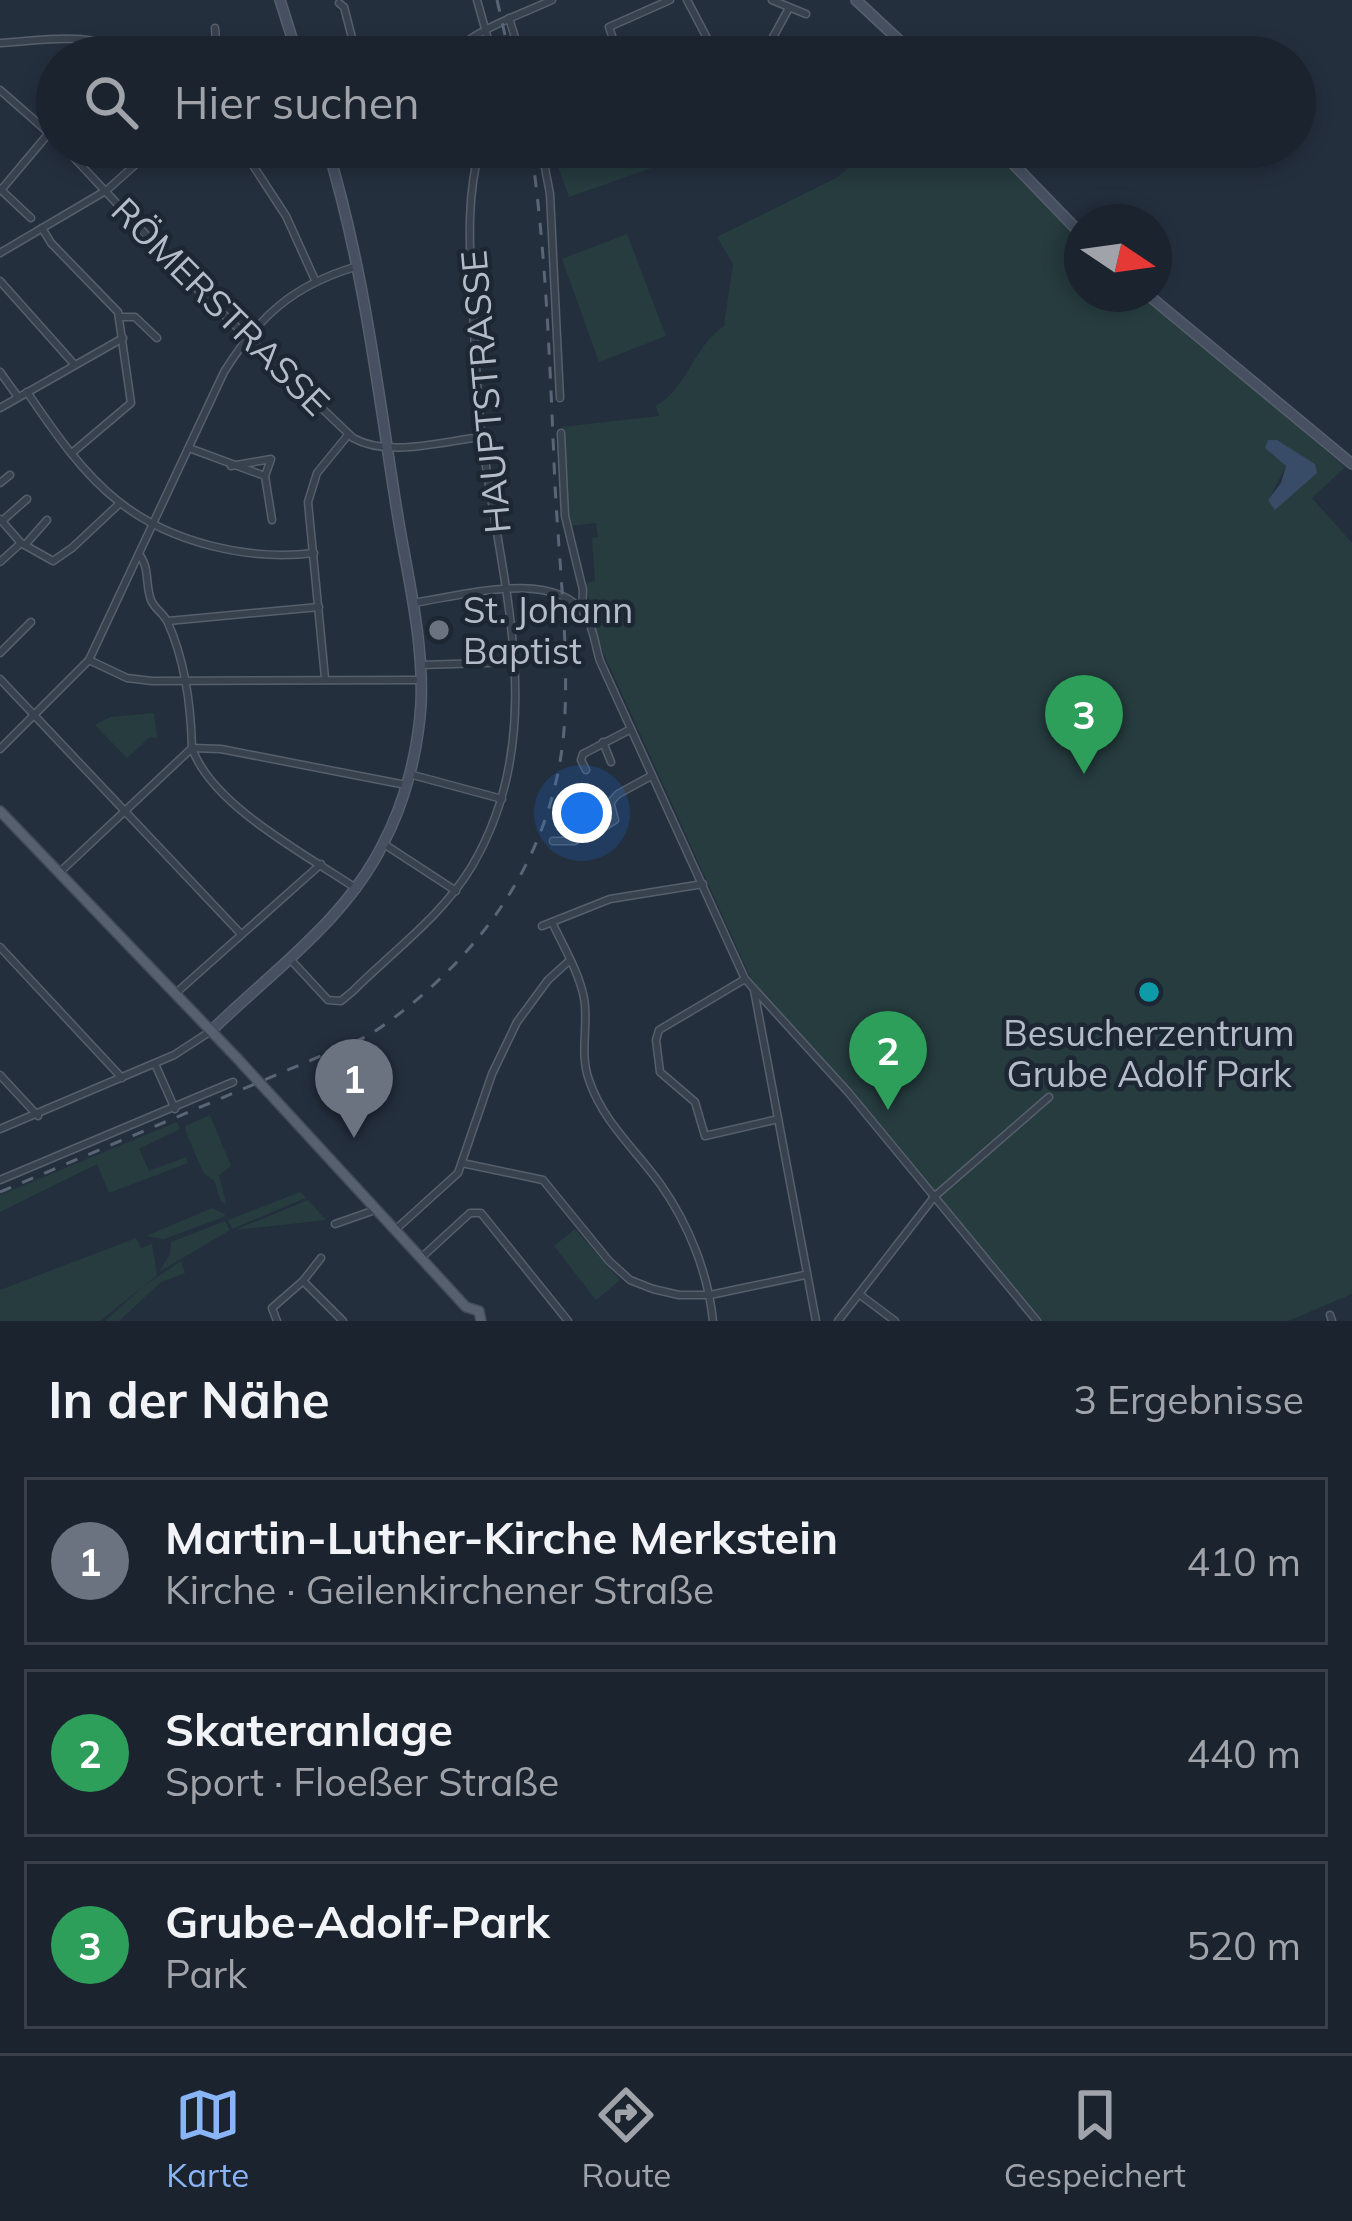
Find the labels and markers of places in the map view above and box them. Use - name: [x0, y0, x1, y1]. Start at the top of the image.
- place label: St. Johann Baptist: [463, 587, 633, 673]
- marker: St. Johann Baptist: [426, 617, 452, 643]
- pin: 3: [1045, 675, 1123, 774]
- marker: Besucherzentrum Grube Adolf Park: [1136, 979, 1162, 1005]
- place label: Besucherzentrum Grube Adolf Park: [1003, 1010, 1295, 1096]
- pin: 2: [849, 1011, 927, 1110]
- pin: 1: [315, 1039, 393, 1138]

